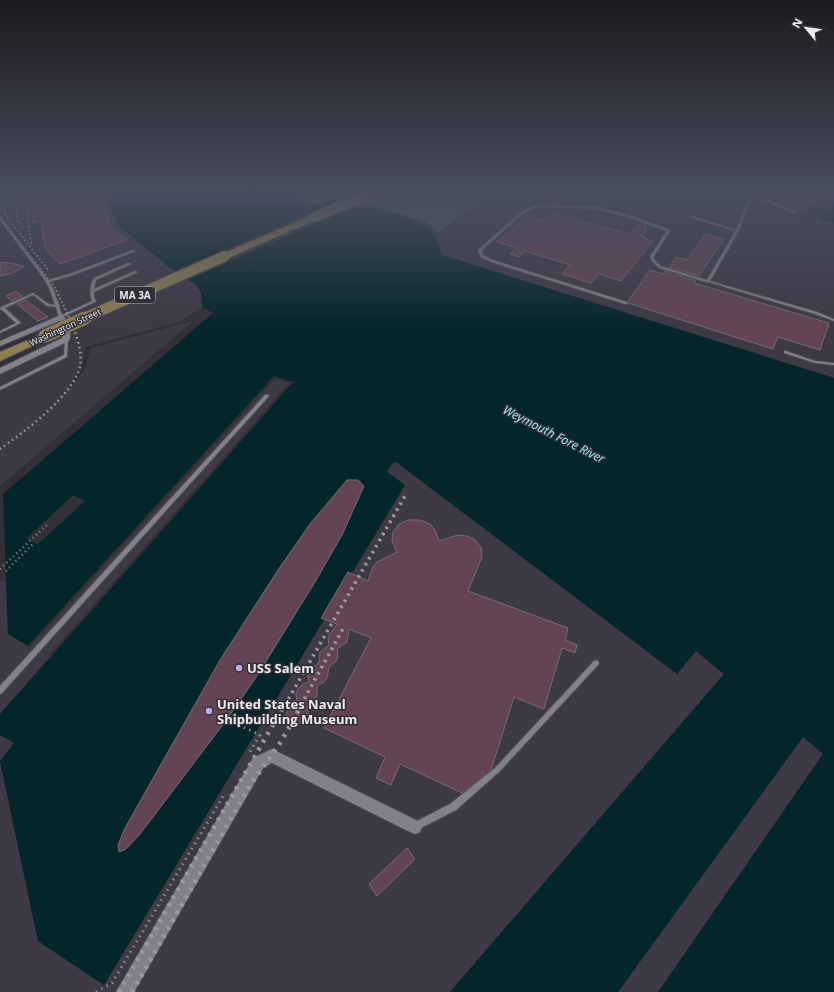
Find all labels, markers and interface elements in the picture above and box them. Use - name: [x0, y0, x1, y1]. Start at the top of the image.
- north arrow: [786, 8, 826, 48]
- text: N: [788, 15, 806, 30]
- road number: MA 3A: [115, 287, 155, 303]
- street label: Washington Street: [27, 305, 103, 349]
- water label: Weymouth Fore River: [500, 401, 609, 468]
- place label: USS Salem: [247, 659, 314, 677]
- marker: USS Salem: [234, 663, 244, 673]
- place label: United States Naval Shipbuilding Museum: [217, 695, 357, 728]
- marker: United States Naval Shipbuilding Museum: [204, 706, 214, 716]

